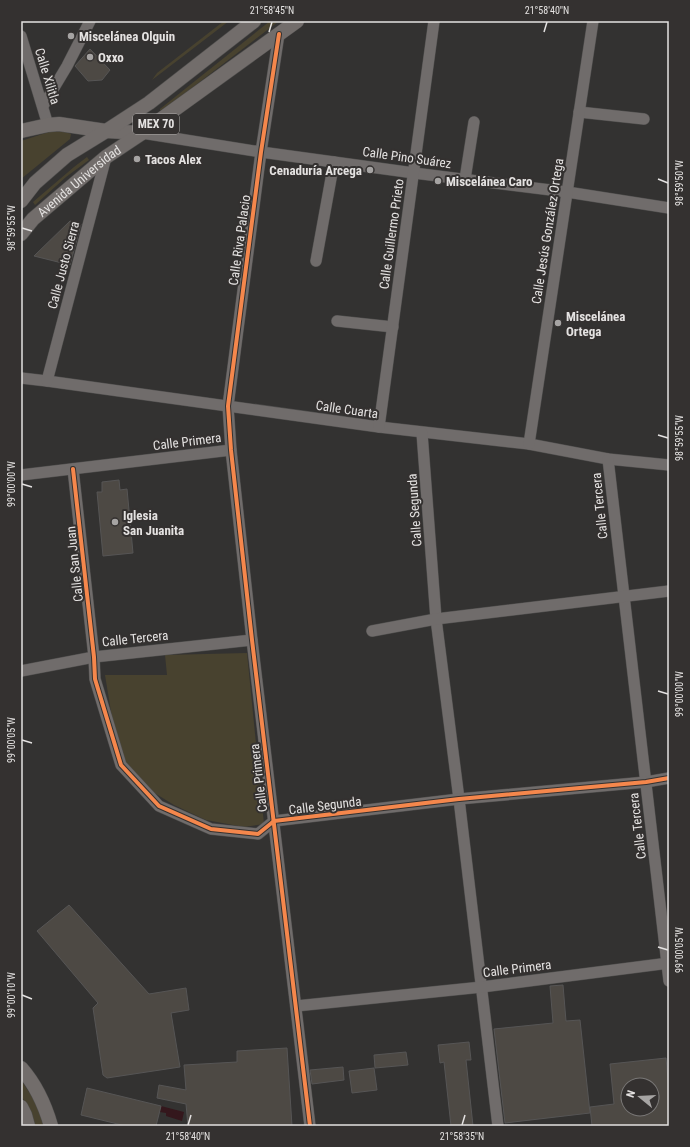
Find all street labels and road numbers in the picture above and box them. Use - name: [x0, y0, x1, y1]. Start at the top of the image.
- street label: Calle Xilitla: [32, 46, 63, 106]
- road number: MEX 70: [133, 114, 179, 134]
- street label: Avenida Universidad: [34, 142, 124, 220]
- street label: Calle Pino Suárez: [362, 144, 453, 171]
- street label: Calle Jesús González Ortega: [529, 157, 566, 305]
- street label: Calle Guillermo Prieto: [376, 178, 407, 290]
- street label: Calle Riva Palacio: [226, 194, 253, 286]
- street label: Calle Justo Sierra: [45, 220, 82, 311]
- street label: Calle Cuarta: [315, 398, 379, 421]
- street label: Calle Primera: [152, 430, 222, 453]
- street label: Calle Tercera: [589, 472, 610, 540]
- street label: Calle Segunda: [404, 473, 425, 547]
- street label: Calle San Juan: [63, 525, 86, 603]
- street label: Calle Tercera: [101, 628, 169, 649]
- street label: Calle Primera: [247, 743, 270, 813]
- street label: Calle Tercera: [626, 792, 649, 860]
- street label: Calle Segunda: [288, 794, 362, 817]
- street label: Calle Primera: [482, 957, 552, 980]

